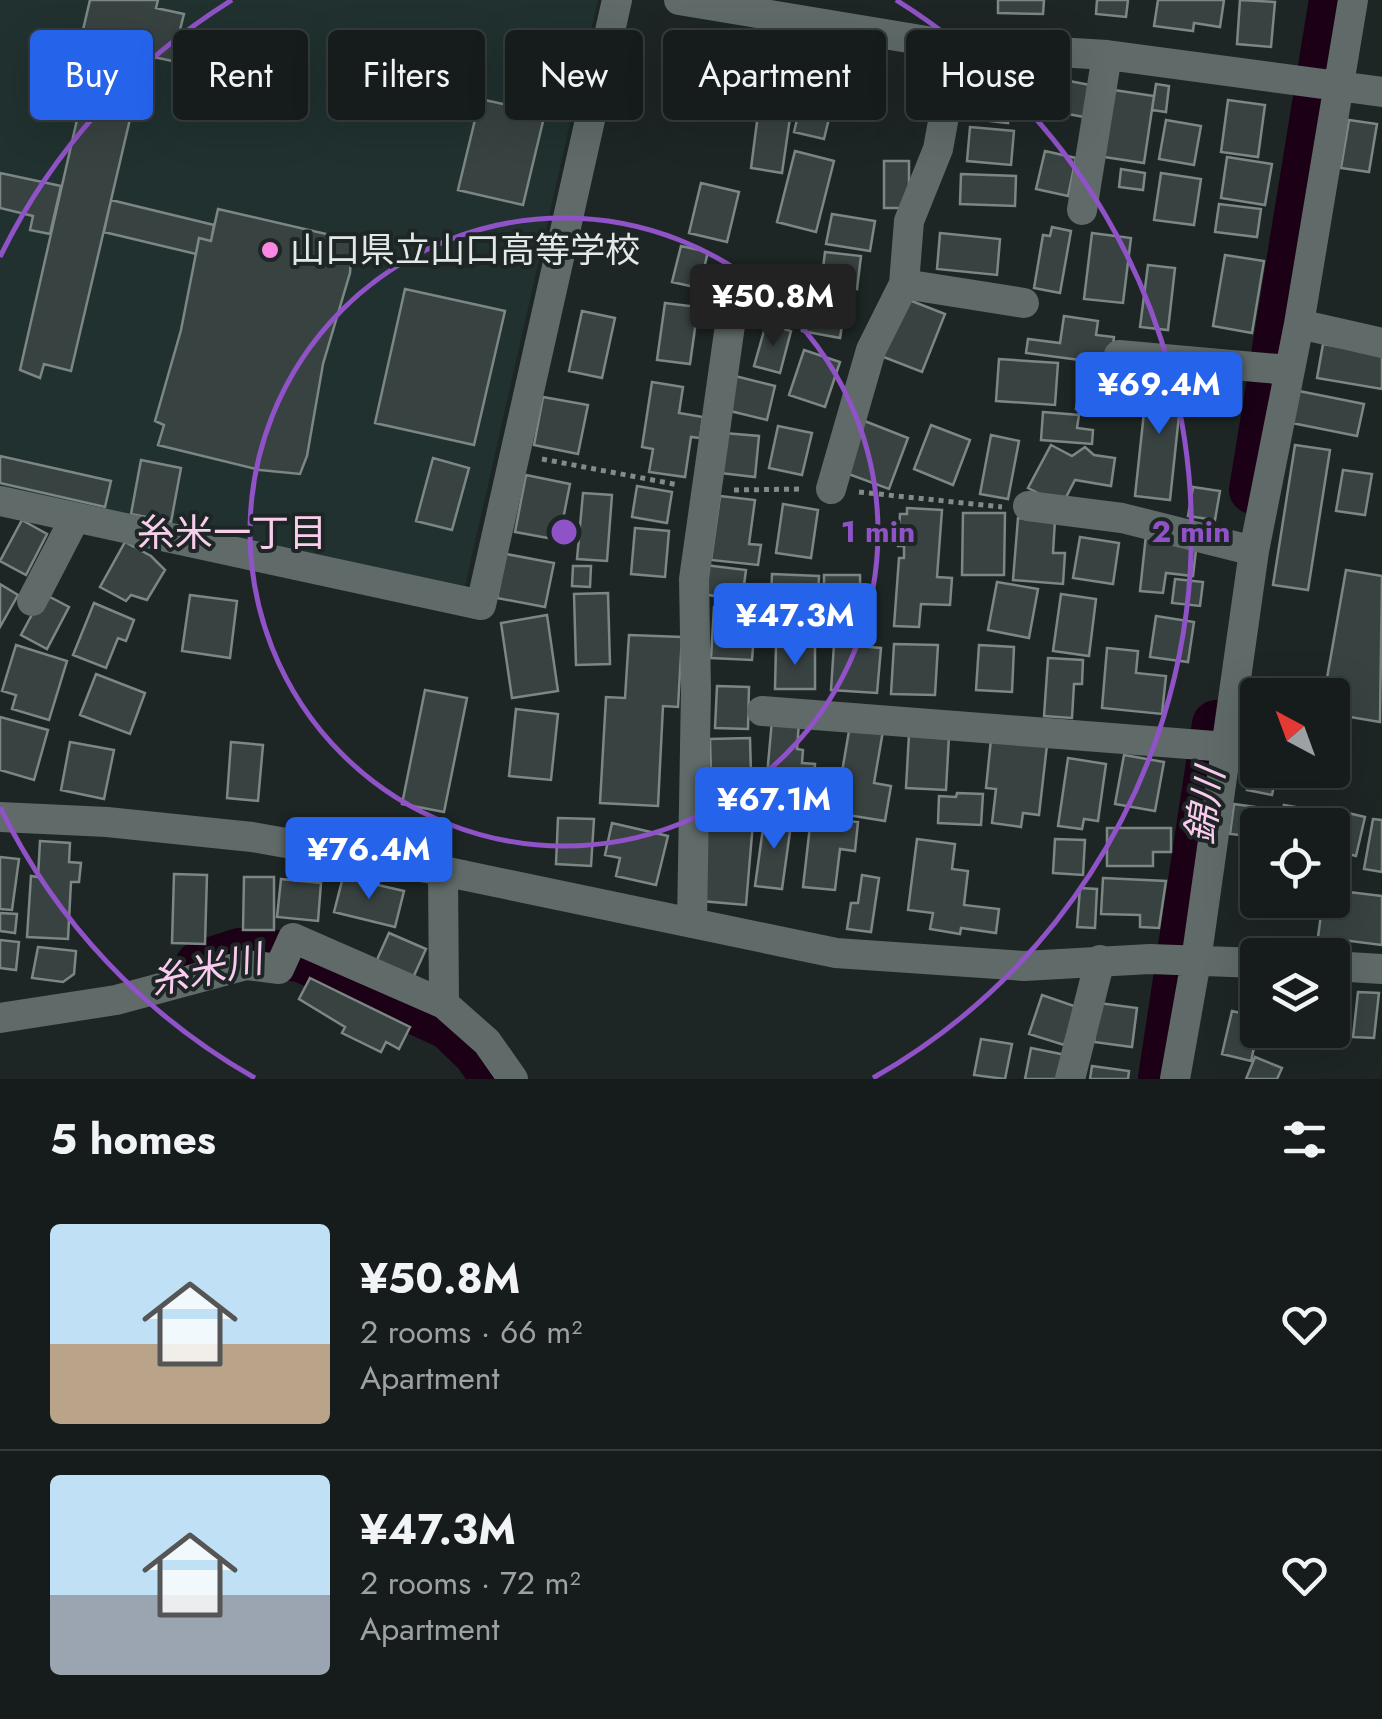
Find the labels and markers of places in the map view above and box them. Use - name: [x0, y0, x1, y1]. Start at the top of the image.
- place label: 山口県立山口高等学校: [290, 225, 640, 275]
- marker: 山口県立山口高等学校: [259, 239, 281, 261]
- pin: ¥50.8M: [692, 264, 854, 349]
- pin: ¥69.4M: [1078, 352, 1240, 437]
- centre of rings: [546, 514, 582, 550]
- pin: ¥47.3M: [714, 583, 876, 668]
- pin: ¥67.1M: [693, 767, 855, 852]
- pin: ¥76.4M: [288, 817, 450, 902]

